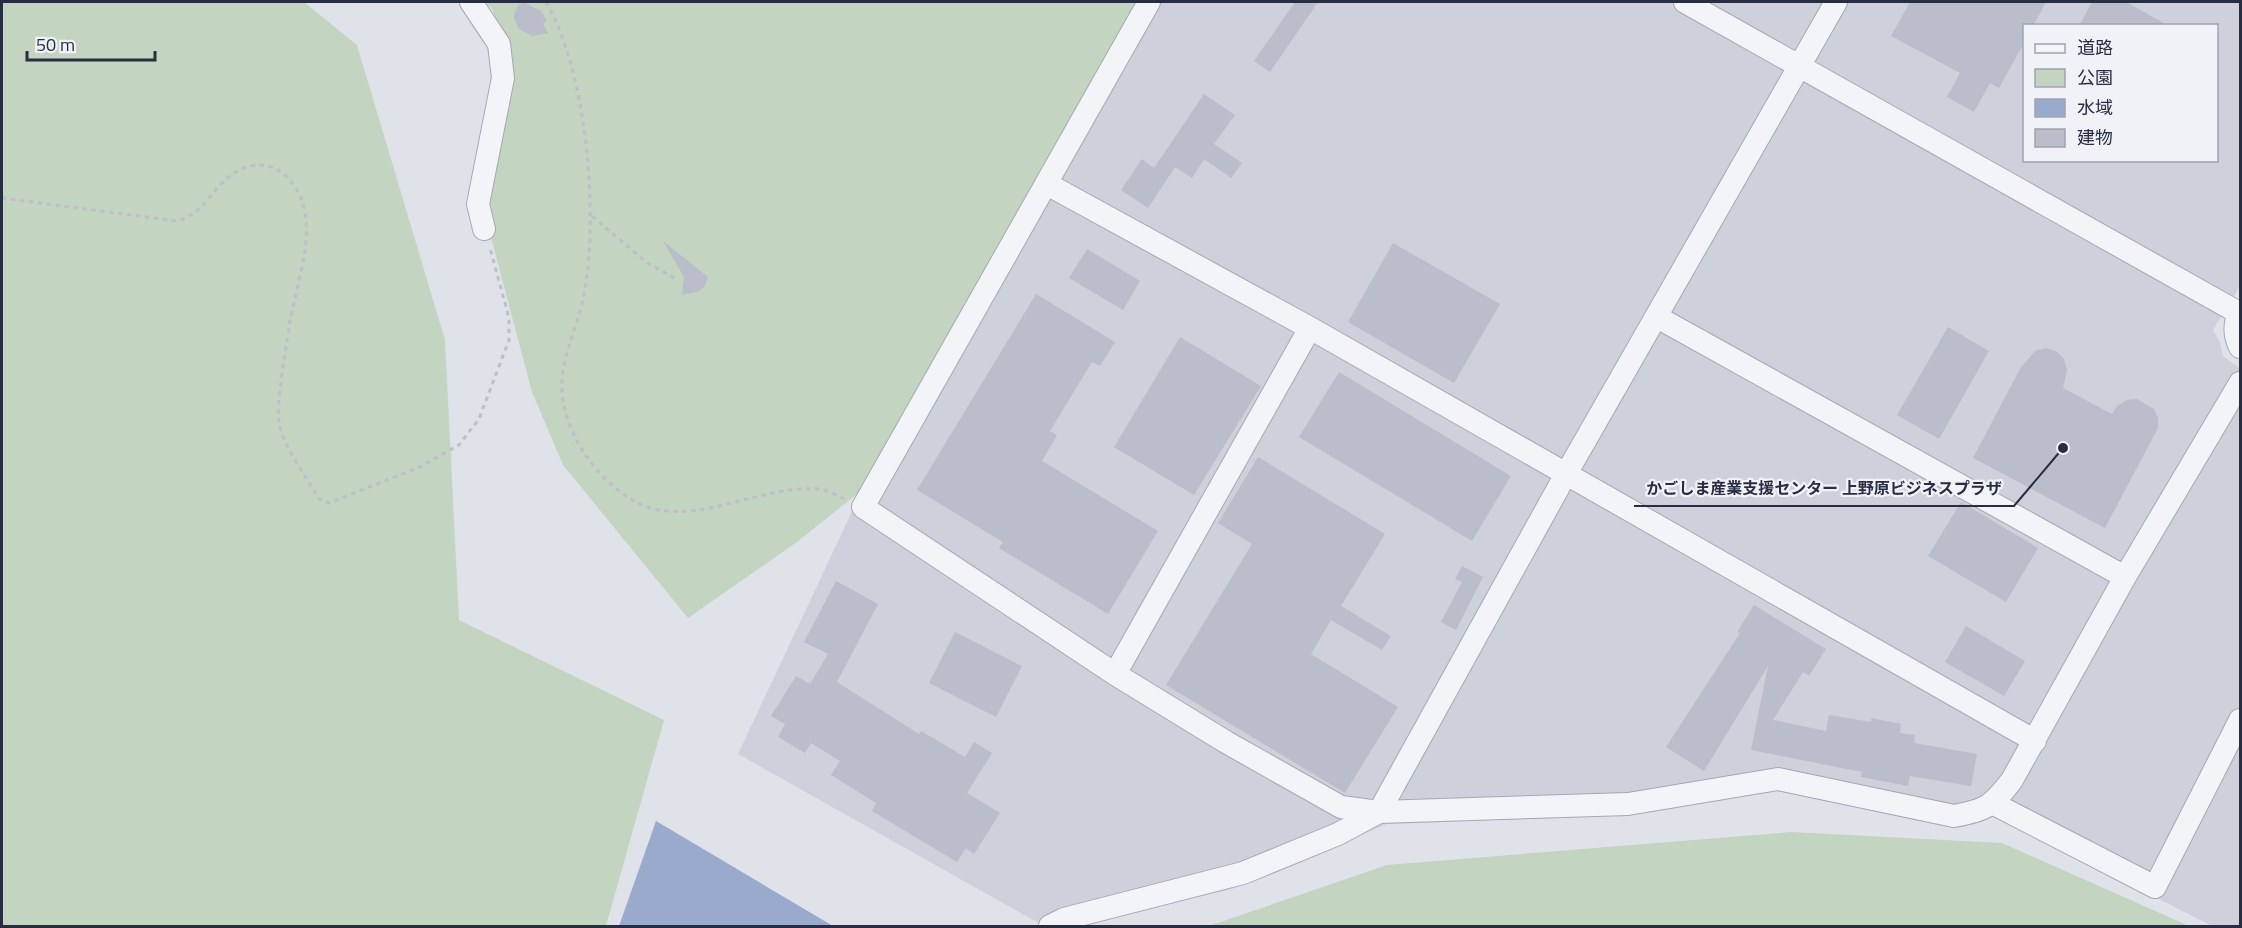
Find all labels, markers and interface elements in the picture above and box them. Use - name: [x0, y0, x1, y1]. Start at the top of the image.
- scale bar: [27, 24, 154, 62]
- legend: [2023, 24, 2218, 162]
- text: 50 m: [36, 31, 75, 58]
- text: 道路: [2077, 34, 2113, 61]
- text: 公園: [2077, 64, 2113, 91]
- text: 水域: [2077, 94, 2113, 121]
- text: 建物: [2077, 124, 2113, 151]
- callout: かごしま産業支援センター 上野原ビジネスプラザ: [1634, 472, 2014, 506]
- text: かごしま産業支援センター 上野原ビジネスプラザ: [1646, 476, 2002, 500]

